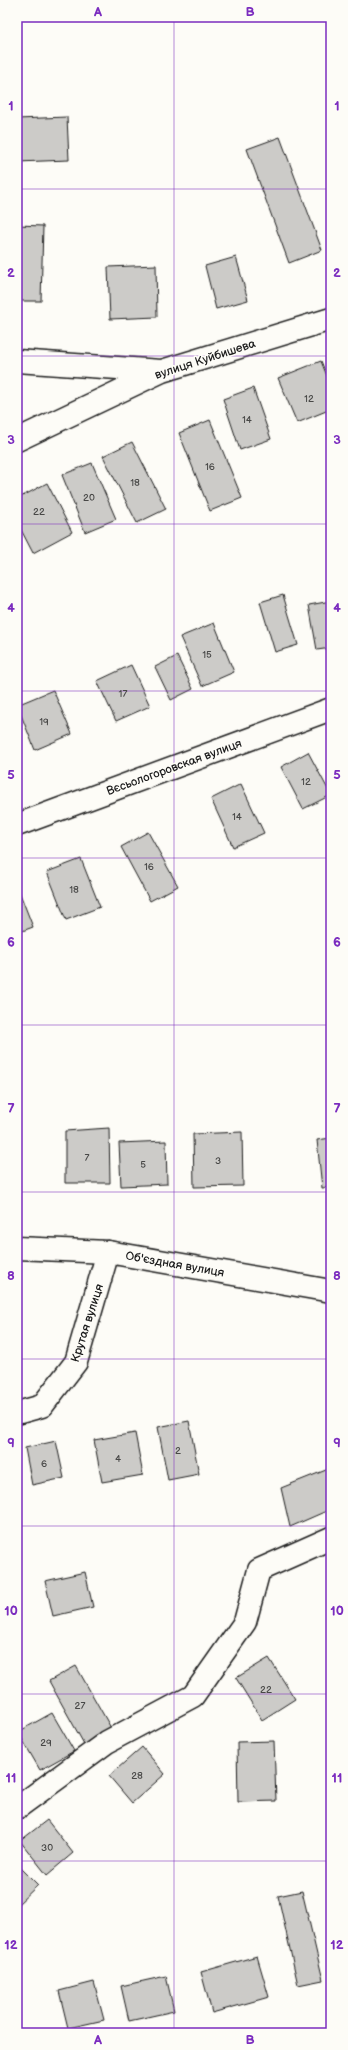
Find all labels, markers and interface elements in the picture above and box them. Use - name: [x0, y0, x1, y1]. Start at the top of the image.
- text: A: [93, 4, 102, 20]
- text: B: [245, 4, 255, 20]
- text: 1: [8, 98, 14, 114]
- text: 1: [334, 98, 340, 114]
- text: 2: [7, 265, 15, 281]
- text: 2: [333, 265, 341, 281]
- street label: вулиця Куйбишева: [153, 336, 257, 383]
- house number: 12: [304, 393, 314, 405]
- house number: 14: [242, 414, 252, 426]
- text: 3: [7, 432, 15, 448]
- text: 3: [333, 432, 341, 448]
- house number: 16: [205, 461, 215, 473]
- house number: 18: [130, 477, 140, 489]
- house number: 20: [83, 492, 95, 504]
- house number: 22: [33, 506, 45, 518]
- text: 4: [7, 600, 15, 616]
- text: 4: [333, 600, 341, 616]
- house number: 15: [202, 649, 212, 661]
- house number: 17: [119, 688, 127, 700]
- house number: 19: [39, 716, 49, 728]
- street label: Вєсьологоровская вулиця: [104, 736, 244, 799]
- text: 5: [7, 767, 15, 783]
- text: 5: [333, 767, 341, 783]
- house number: 12: [301, 776, 311, 788]
- house number: 14: [232, 811, 242, 823]
- house number: 16: [144, 861, 154, 873]
- house number: 18: [69, 884, 79, 896]
- text: 6: [7, 934, 15, 950]
- text: 6: [333, 934, 341, 950]
- text: 7: [7, 1101, 15, 1117]
- text: 7: [333, 1101, 341, 1117]
- house number: 7: [85, 1152, 90, 1164]
- house number: 3: [215, 1155, 221, 1167]
- house number: 5: [140, 1159, 146, 1171]
- street label: Об'єздная вулиця: [124, 1248, 226, 1281]
- text: 8: [7, 1268, 15, 1284]
- text: 8: [333, 1268, 341, 1284]
- street label: Крутая вулиця: [68, 1282, 107, 1364]
- text: 9: [7, 1435, 15, 1451]
- text: 9: [333, 1435, 341, 1451]
- house number: 2: [175, 1445, 181, 1457]
- house number: 4: [115, 1453, 121, 1465]
- house number: 6: [41, 1458, 47, 1470]
- text: 10: [4, 1603, 18, 1619]
- text: 10: [330, 1603, 344, 1619]
- house number: 22: [260, 1684, 272, 1696]
- house number: 27: [75, 1700, 85, 1712]
- house number: 29: [40, 1737, 52, 1749]
- text: 11: [6, 1770, 16, 1786]
- house number: 28: [131, 1770, 143, 1782]
- text: 11: [332, 1770, 342, 1786]
- house number: 30: [41, 1842, 53, 1854]
- text: 12: [4, 1937, 18, 1953]
- text: 12: [330, 1937, 344, 1953]
- text: A: [93, 2032, 102, 2048]
- text: B: [245, 2032, 255, 2048]

